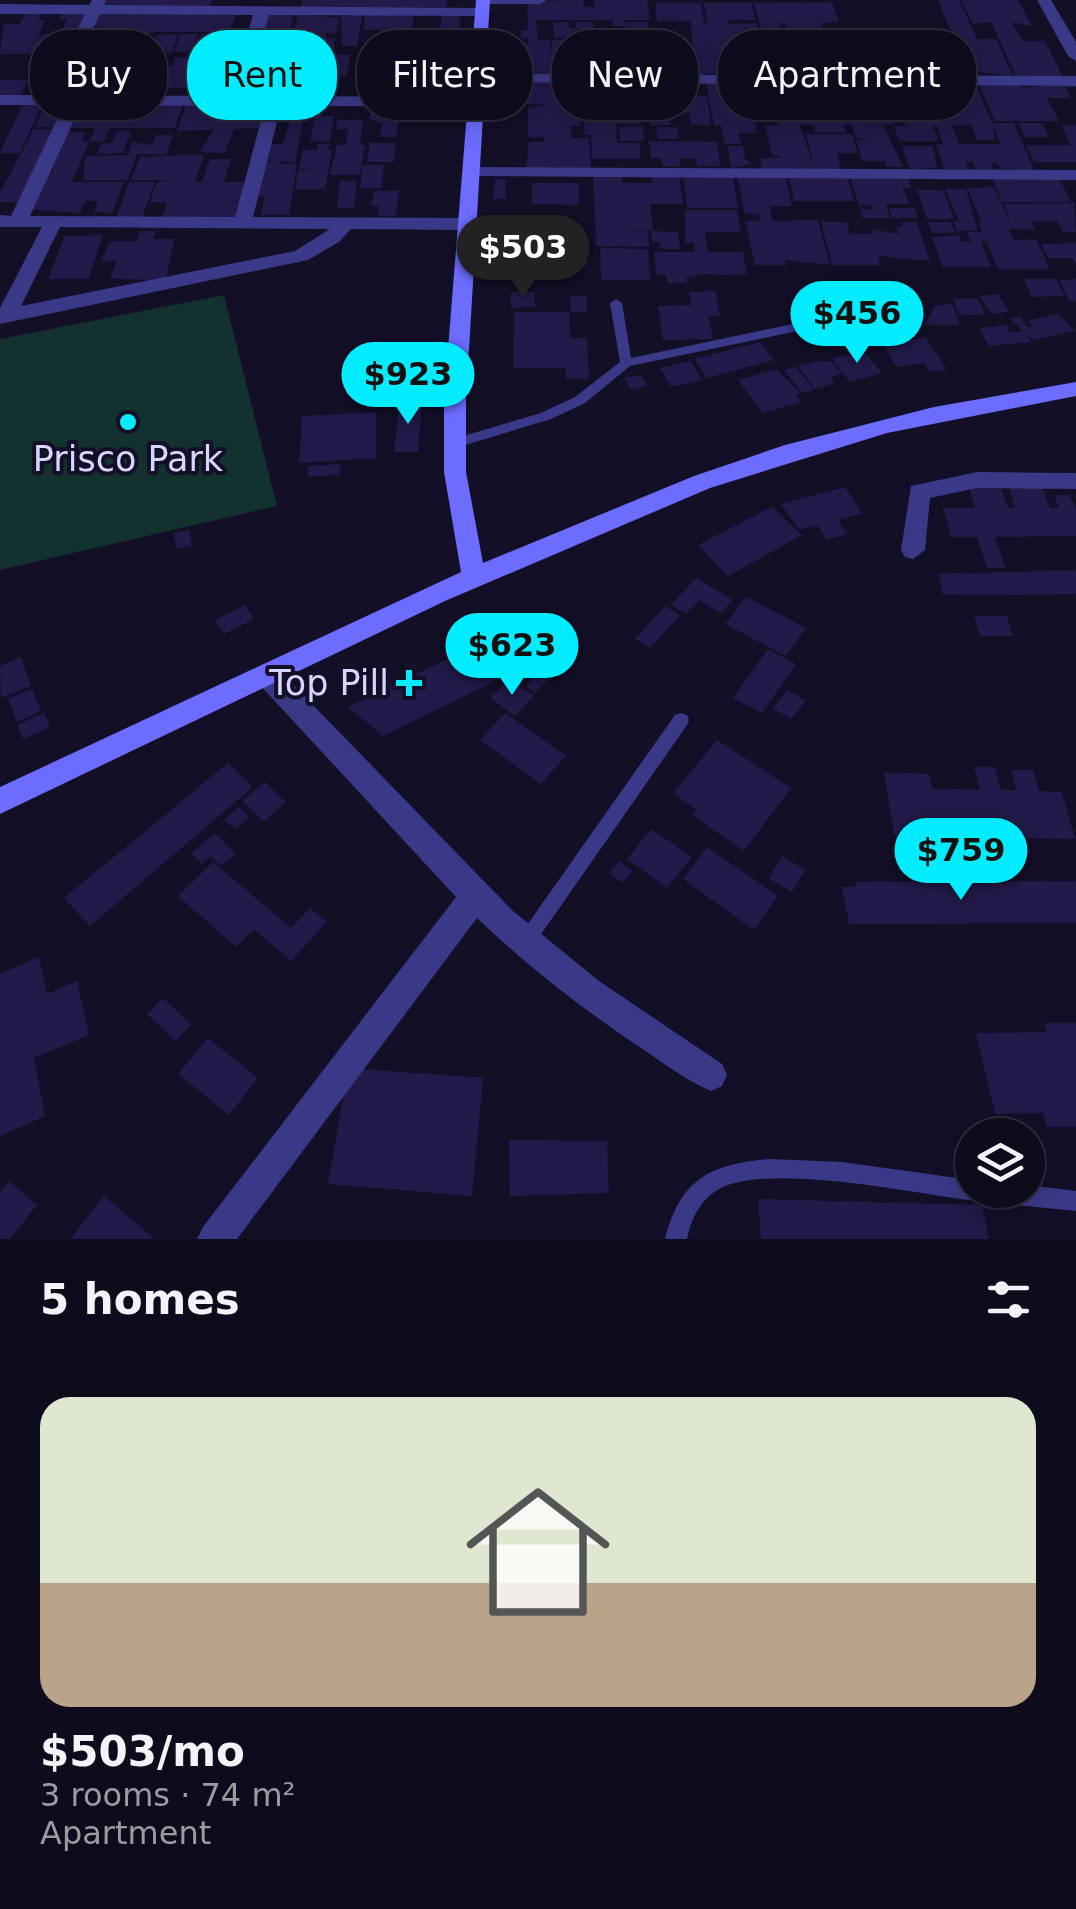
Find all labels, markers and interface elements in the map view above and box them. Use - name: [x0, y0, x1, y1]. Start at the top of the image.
- chip: Buy: [30, 30, 167, 120]
- chip: Rent: [187, 30, 337, 120]
- chip: Filters: [357, 30, 532, 120]
- chip: New: [552, 30, 698, 120]
- chip: Apartment: [718, 30, 976, 120]
- pin: $503: [464, 215, 582, 300]
- text: $503: [478, 228, 568, 266]
- pin: $456: [798, 281, 916, 366]
- text: $456: [812, 294, 902, 332]
- pin: $923: [349, 342, 467, 427]
- text: $923: [363, 355, 453, 393]
- marker: Prisco Park: [117, 411, 139, 433]
- place label: Prisco Park: [33, 439, 224, 479]
- pin: $623: [453, 613, 571, 698]
- text: $623: [467, 626, 557, 664]
- place label: Top Pill: [268, 663, 389, 703]
- marker: Top Pill: [398, 672, 420, 694]
- pin: $759: [902, 818, 1020, 903]
- text: $759: [916, 831, 1006, 869]
- map controls: [955, 1118, 1045, 1208]
- button: layers: [955, 1118, 1045, 1208]
- icon: filters: [981, 1272, 1036, 1327]
- text: 5 homes: [40, 1275, 240, 1324]
- icon: home: [448, 1462, 628, 1642]
- text: $503/mo: [40, 1727, 245, 1776]
- text: 3 rooms · 74 m²: [40, 1776, 295, 1814]
- text: Apartment: [40, 1814, 211, 1852]

